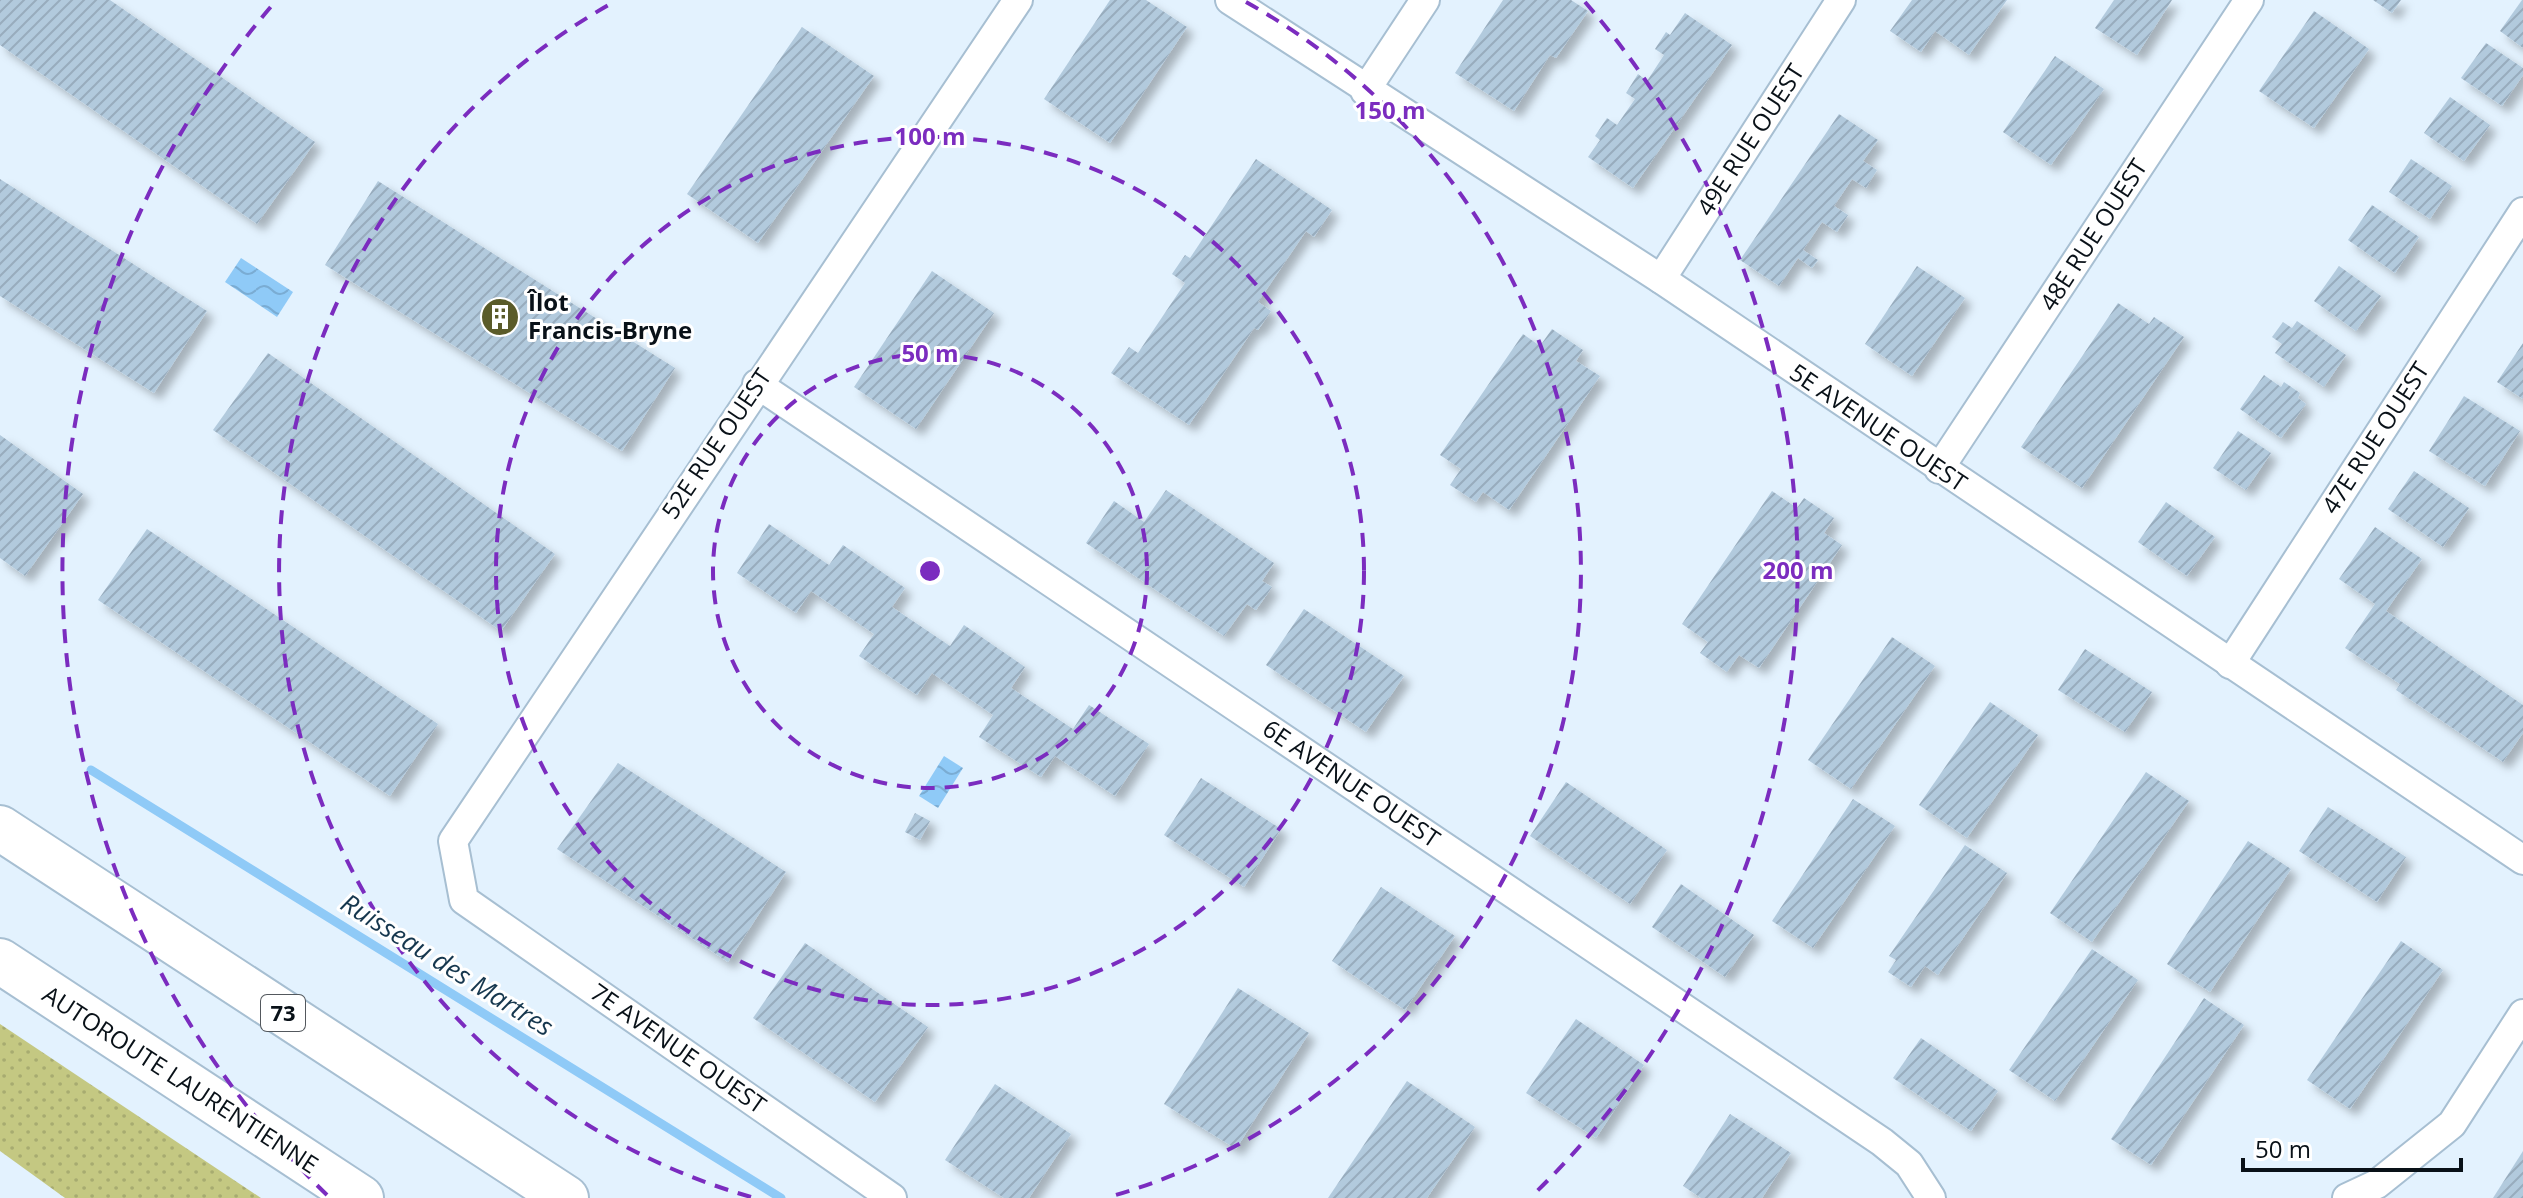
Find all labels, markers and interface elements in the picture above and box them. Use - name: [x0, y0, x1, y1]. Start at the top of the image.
- street label: 49E RUE OUEST: [1688, 57, 1811, 221]
- text: 150 m: [1355, 93, 1425, 126]
- text: 100 m: [895, 119, 965, 152]
- street label: 48E RUE OUEST: [2031, 152, 2154, 316]
- place label: Îlot Francis-Bryne: [526, 285, 692, 346]
- building icon: Îlot Francis-Bryne: [479, 296, 521, 338]
- text: 50 m: [901, 336, 959, 369]
- street label: 5E AVENUE OUEST: [1784, 355, 1974, 498]
- street label: 47E RUE OUEST: [2313, 355, 2436, 519]
- street label: 52E RUE OUEST: [653, 361, 778, 525]
- text: 200 m: [1763, 553, 1833, 586]
- centre of rings: [916, 557, 944, 585]
- street label: 6E AVENUE OUEST: [1257, 711, 1447, 854]
- water label: Ruisseau des Martres: [335, 884, 560, 1044]
- street label: 7E AVENUE OUEST: [585, 975, 773, 1121]
- street label: AUTOROUTE LAURENTIENNE: [37, 977, 325, 1180]
- road number: 73: [261, 995, 305, 1031]
- scale bar: [2243, 1122, 2461, 1172]
- text: 50 m: [2255, 1132, 2311, 1165]

